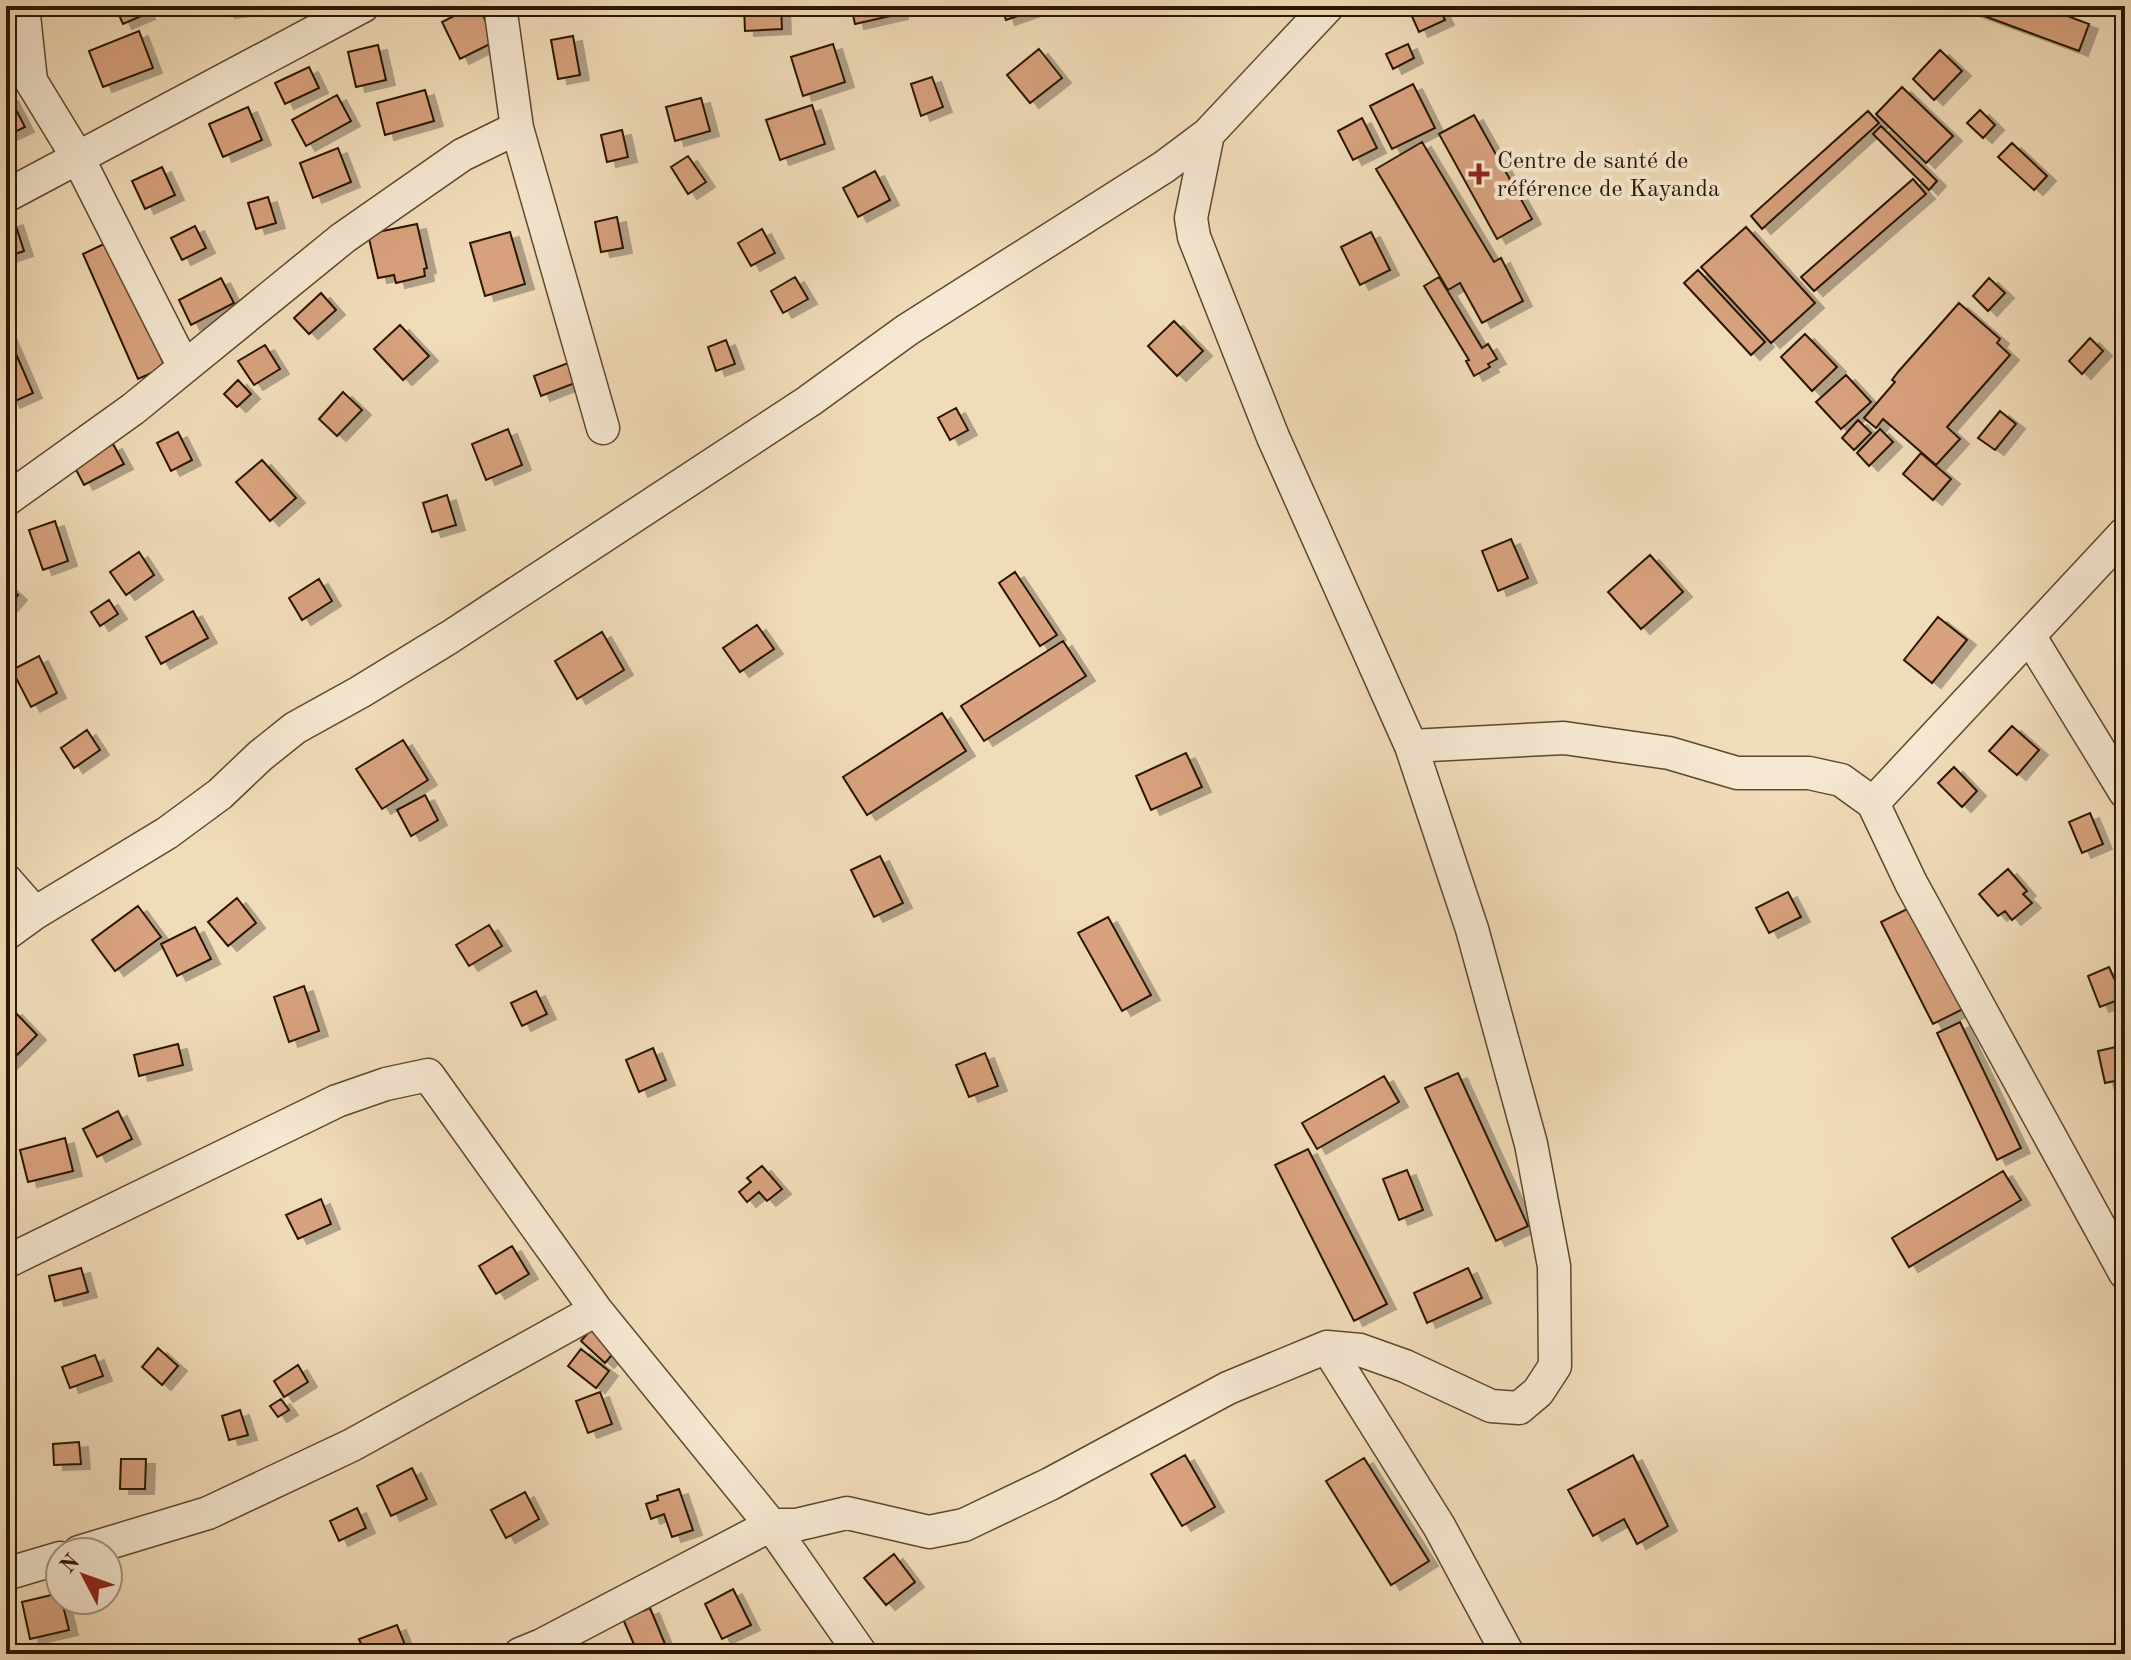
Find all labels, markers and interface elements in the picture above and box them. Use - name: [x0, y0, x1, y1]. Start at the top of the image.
- place label: Centre de santé de référence de Kayanda: [1497, 150, 1720, 202]
- marker: Centre de santé de référence de Kayanda: [1468, 163, 1490, 185]
- north arrow: [44, 1536, 124, 1616]
- text: N: [57, 1550, 84, 1578]

